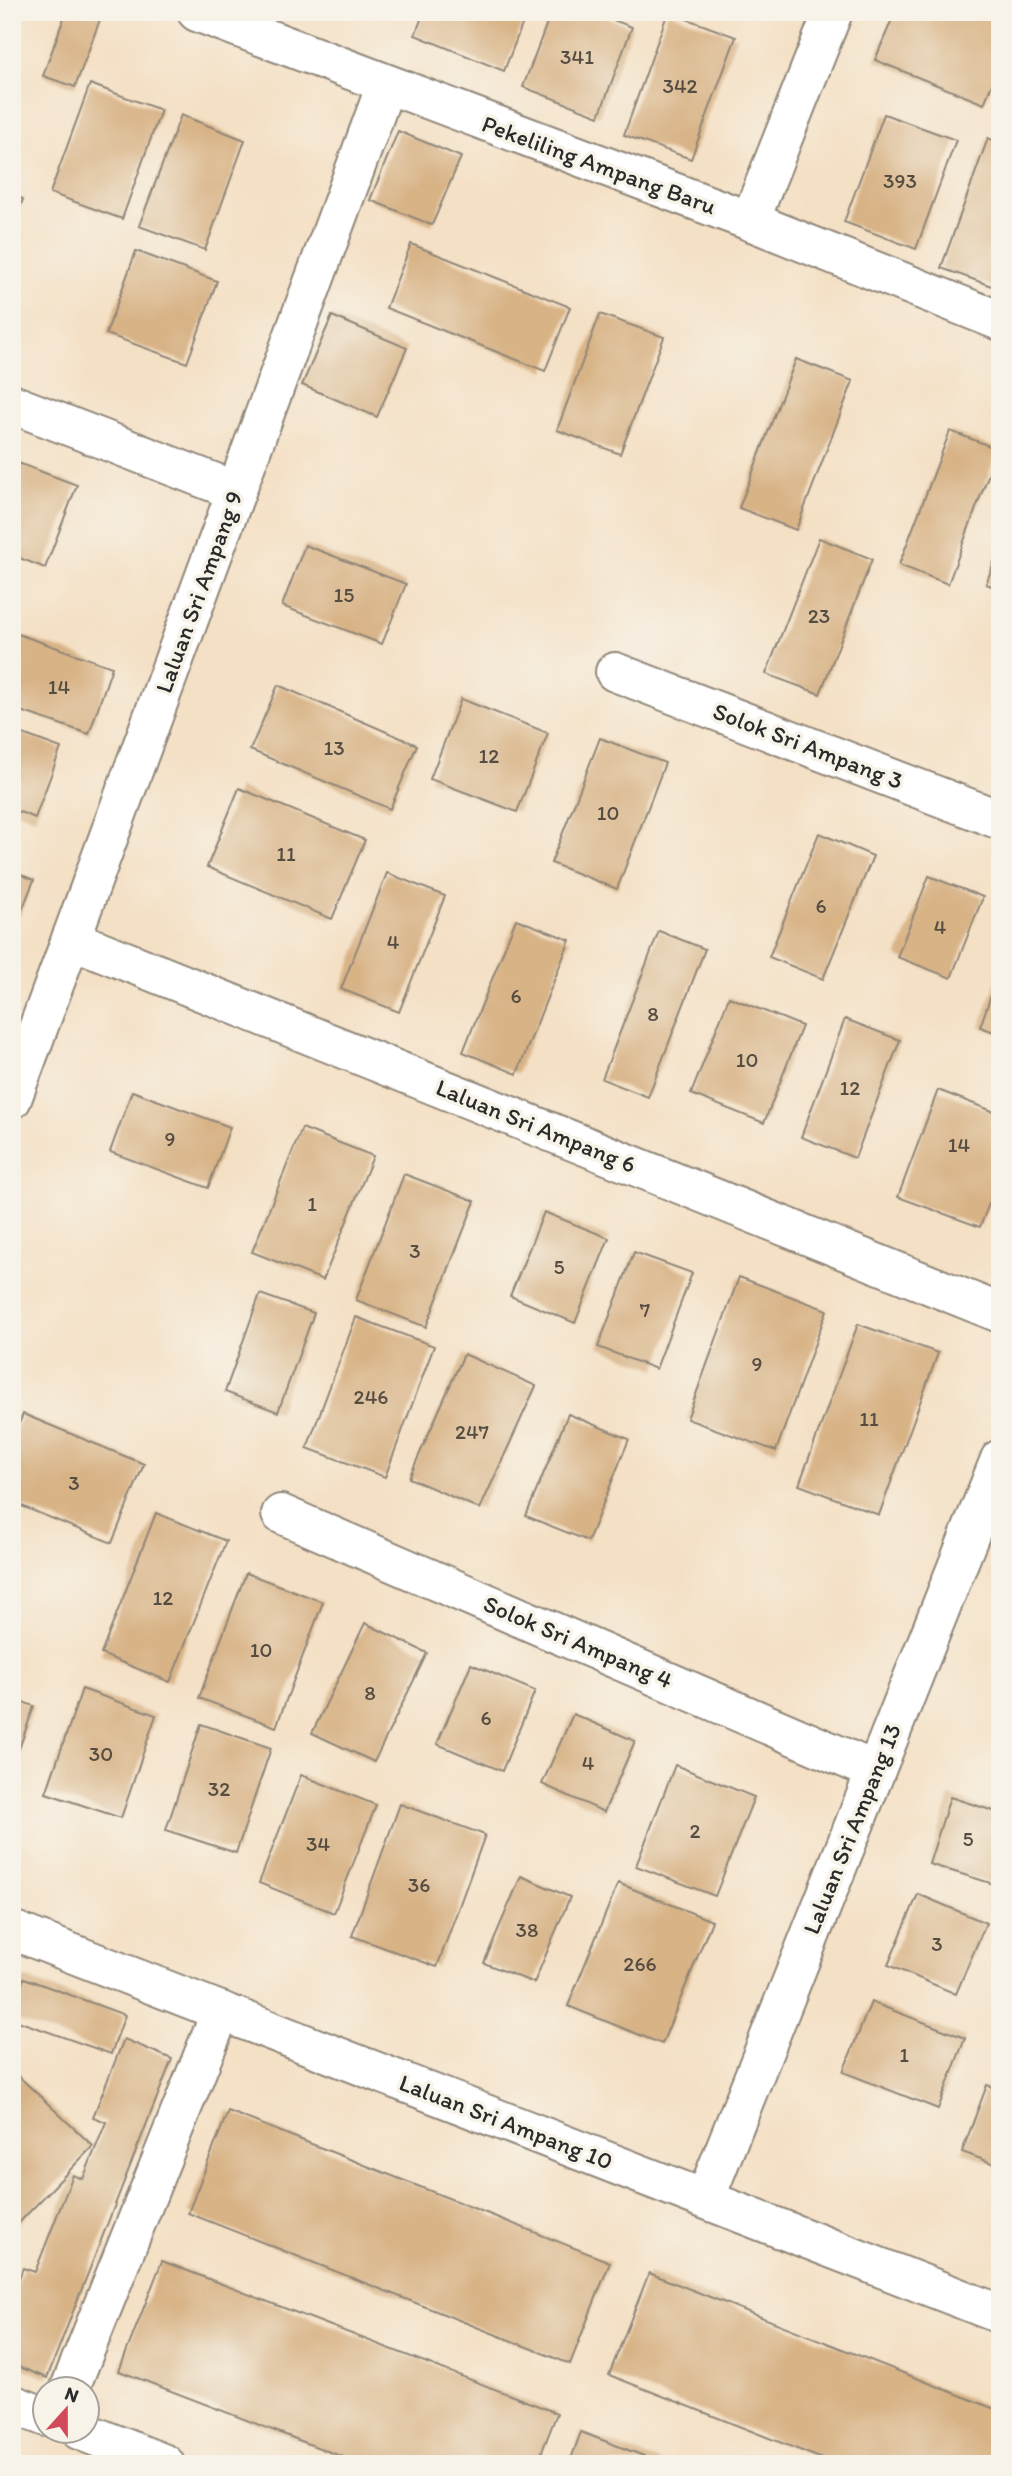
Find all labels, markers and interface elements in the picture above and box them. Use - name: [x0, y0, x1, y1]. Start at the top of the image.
- house number: 341: [560, 44, 594, 69]
- house number: 342: [662, 73, 698, 98]
- street label: Pekeliling Ampang Baru: [478, 109, 720, 220]
- house number: 393: [883, 168, 917, 193]
- street label: Laluan Sri Ampang 9: [149, 487, 249, 697]
- house number: 15: [334, 582, 354, 607]
- house number: 23: [808, 603, 830, 628]
- house number: 14: [48, 674, 71, 699]
- street label: Solok Sri Ampang 3: [709, 696, 907, 795]
- house number: 13: [323, 735, 345, 760]
- house number: 12: [479, 743, 499, 768]
- house number: 10: [597, 800, 619, 825]
- house number: 11: [276, 841, 296, 866]
- house number: 6: [815, 893, 827, 918]
- house number: 4: [934, 914, 947, 939]
- house number: 4: [387, 929, 400, 954]
- house number: 6: [510, 983, 522, 1008]
- house number: 8: [647, 1001, 659, 1026]
- house number: 10: [736, 1047, 758, 1072]
- street label: Laluan Sri Ampang 6: [432, 1072, 640, 1179]
- house number: 12: [840, 1075, 860, 1100]
- house number: 9: [165, 1126, 175, 1151]
- house number: 14: [948, 1132, 971, 1157]
- house number: 1: [307, 1191, 317, 1216]
- house number: 3: [409, 1238, 421, 1263]
- house number: 5: [553, 1254, 565, 1279]
- house number: 7: [640, 1297, 650, 1322]
- house number: 9: [752, 1351, 762, 1376]
- house number: 246: [354, 1384, 388, 1409]
- house number: 11: [859, 1406, 879, 1431]
- house number: 247: [455, 1419, 489, 1444]
- house number: 3: [68, 1470, 80, 1495]
- house number: 12: [153, 1585, 173, 1610]
- street label: Solok Sri Ampang 4: [479, 1589, 677, 1694]
- house number: 10: [250, 1637, 272, 1662]
- house number: 8: [364, 1680, 376, 1705]
- house number: 6: [480, 1705, 492, 1730]
- street label: Laluan Sri Ampang 13: [796, 1719, 907, 1938]
- house number: 30: [89, 1741, 113, 1766]
- house number: 4: [582, 1750, 595, 1775]
- house number: 32: [208, 1776, 230, 1801]
- house number: 2: [689, 1818, 701, 1843]
- house number: 5: [962, 1826, 974, 1851]
- house number: 34: [306, 1831, 330, 1856]
- house number: 36: [408, 1872, 430, 1897]
- house number: 38: [516, 1917, 538, 1942]
- house number: 3: [931, 1931, 943, 1956]
- house number: 266: [623, 1951, 657, 1976]
- house number: 1: [899, 2042, 909, 2067]
- street label: Laluan Sri Ampang 10: [395, 2067, 617, 2176]
- north arrow: [32, 2374, 102, 2444]
- text: N: [62, 2382, 82, 2408]

